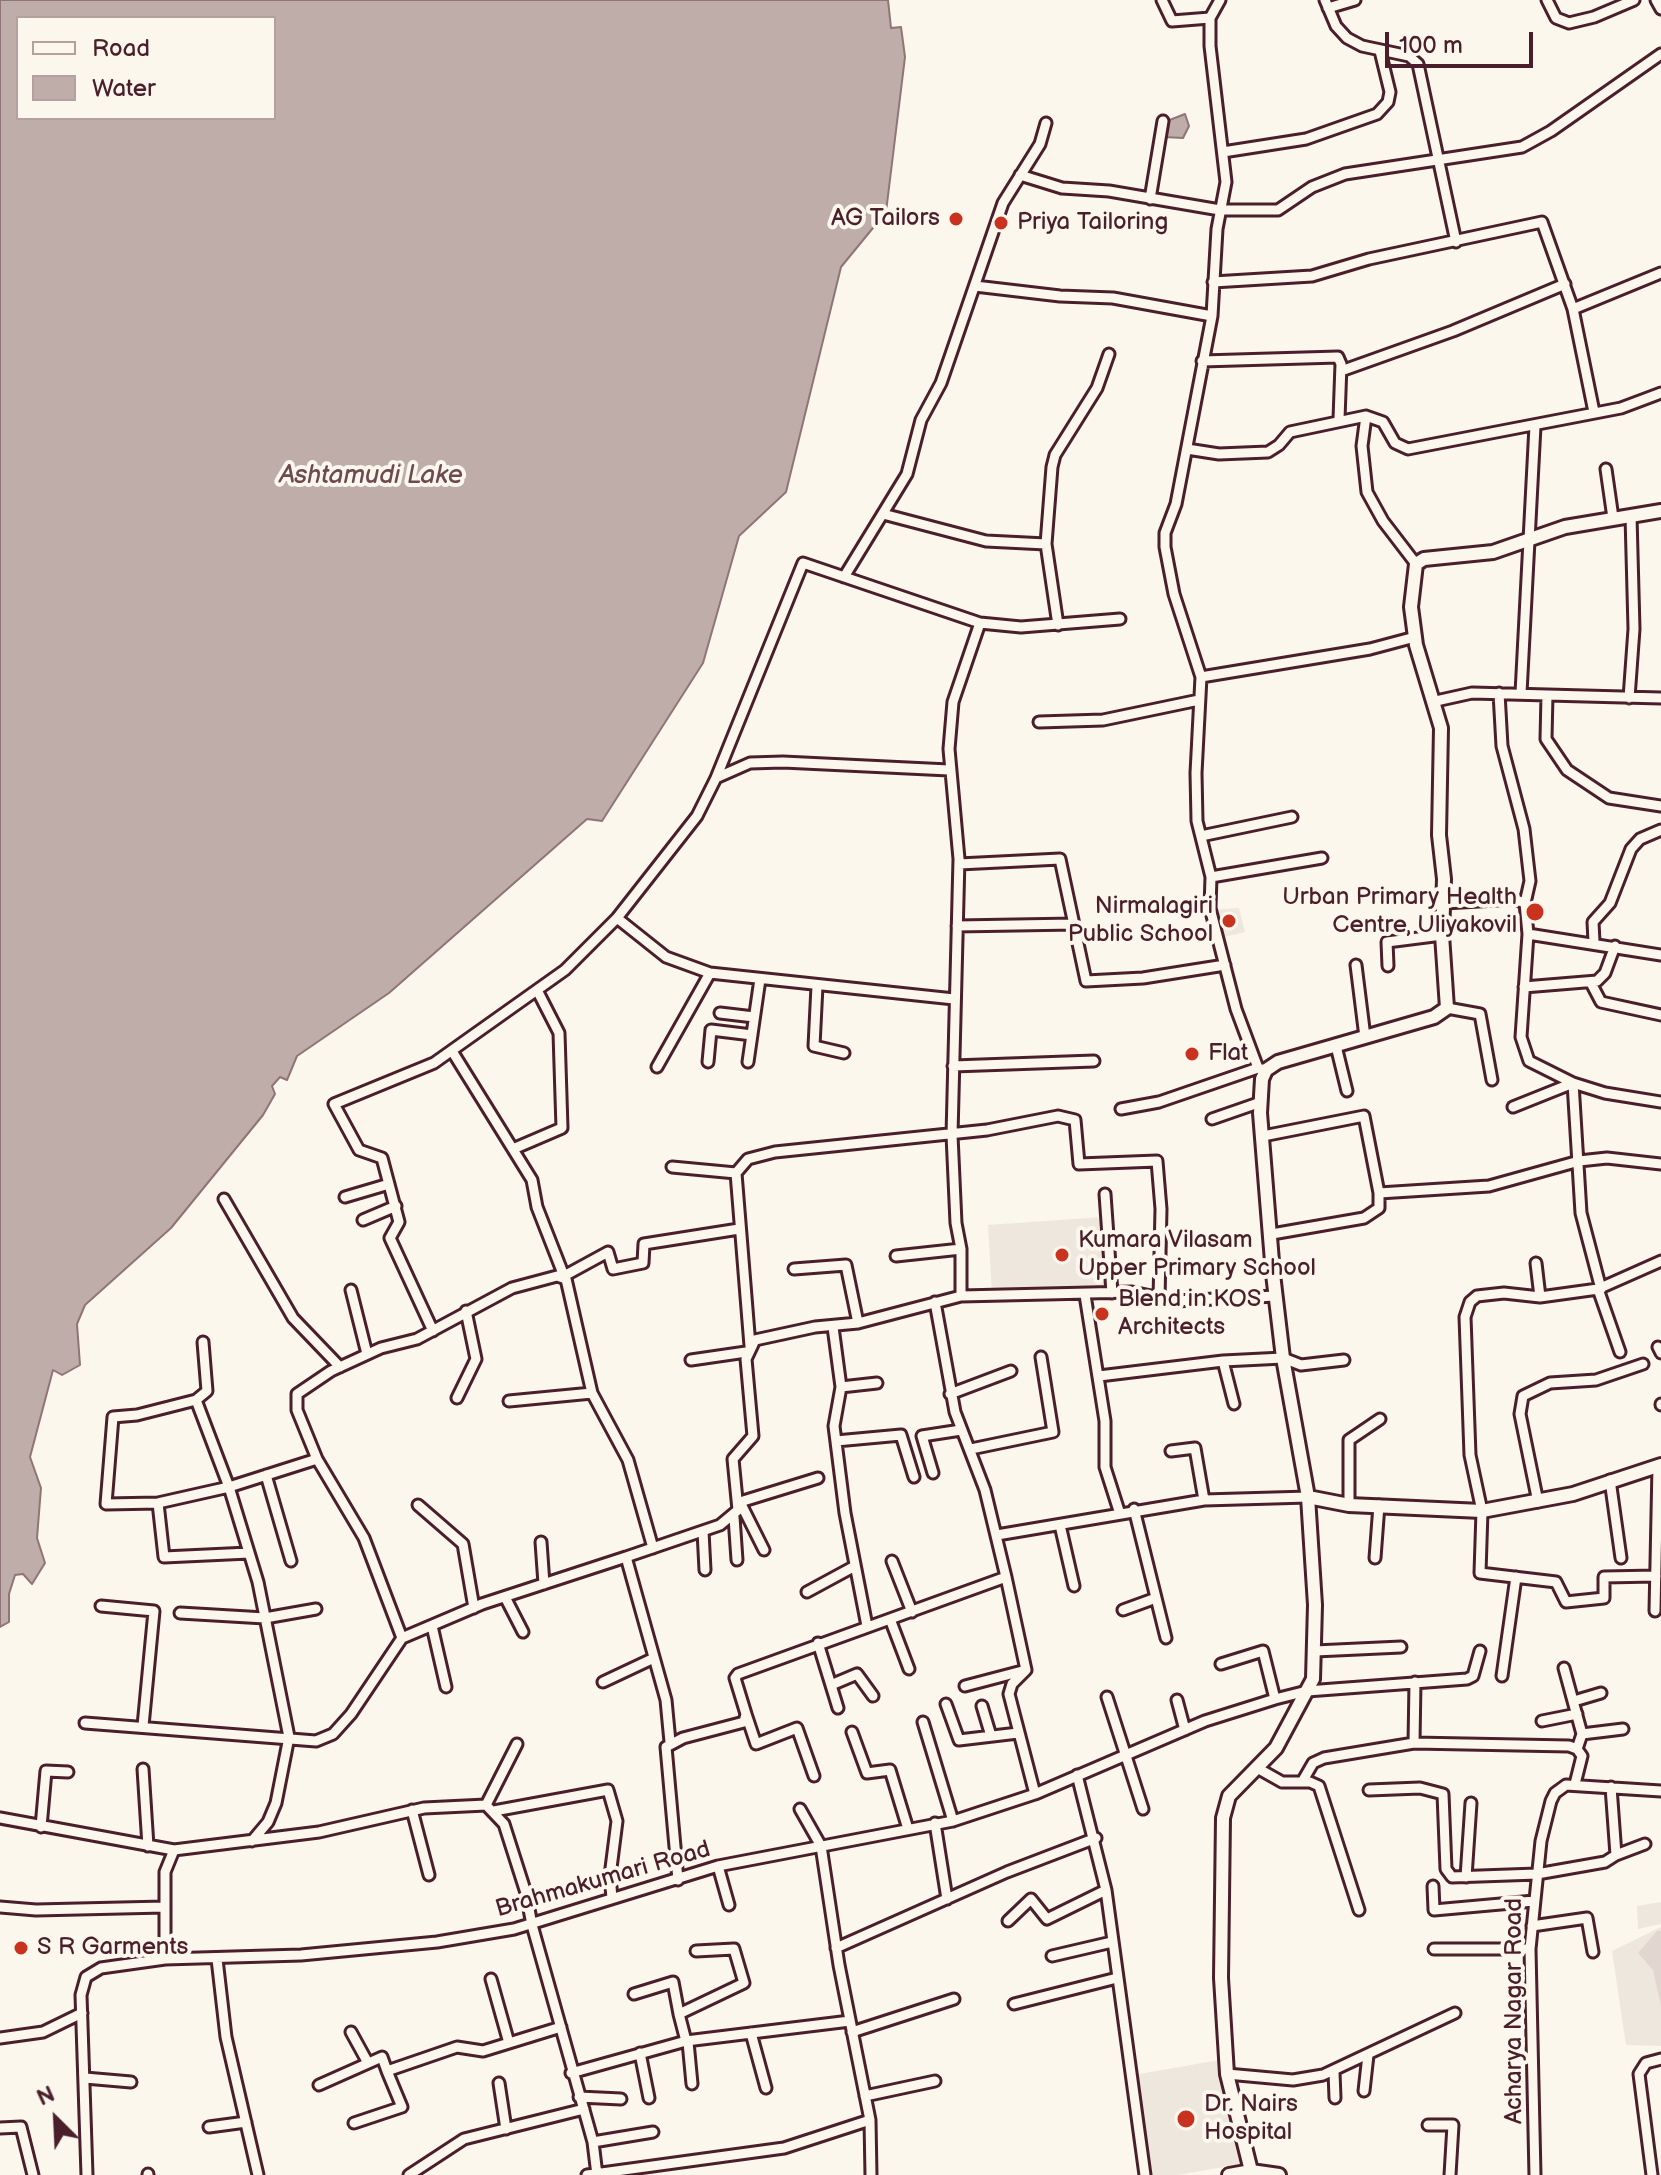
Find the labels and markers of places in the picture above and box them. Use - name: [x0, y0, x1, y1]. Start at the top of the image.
- place label: AG Tailors: [831, 205, 940, 233]
- place label: Priya Tailoring: [1017, 209, 1168, 237]
- marker: AG Tailors: [947, 210, 965, 228]
- marker: Priya Tailoring: [992, 214, 1010, 232]
- place label: Urban Primary Health Centre, Uliyakovil: [1282, 884, 1517, 940]
- place label: Nirmalagiri Public School: [1068, 893, 1213, 949]
- marker: Urban Primary Health Centre, Uliyakovil: [1524, 901, 1546, 923]
- marker: Nirmalagiri Public School: [1220, 912, 1238, 930]
- place label: Flat: [1208, 1040, 1248, 1068]
- marker: Flat: [1183, 1045, 1201, 1063]
- place label: Kumara Vilasam Upper Primary School: [1078, 1227, 1316, 1283]
- marker: Kumara Vilasam Upper Primary School: [1053, 1246, 1071, 1264]
- place label: Blend in KOS Architects: [1118, 1286, 1261, 1342]
- marker: Blend in KOS Architects: [1093, 1305, 1111, 1323]
- place label: S R Garments: [37, 1934, 188, 1962]
- marker: S R Garments: [12, 1939, 30, 1957]
- place label: Dr. Nairs Hospital: [1204, 2091, 1298, 2147]
- marker: Dr. Nairs Hospital: [1175, 2108, 1197, 2130]

